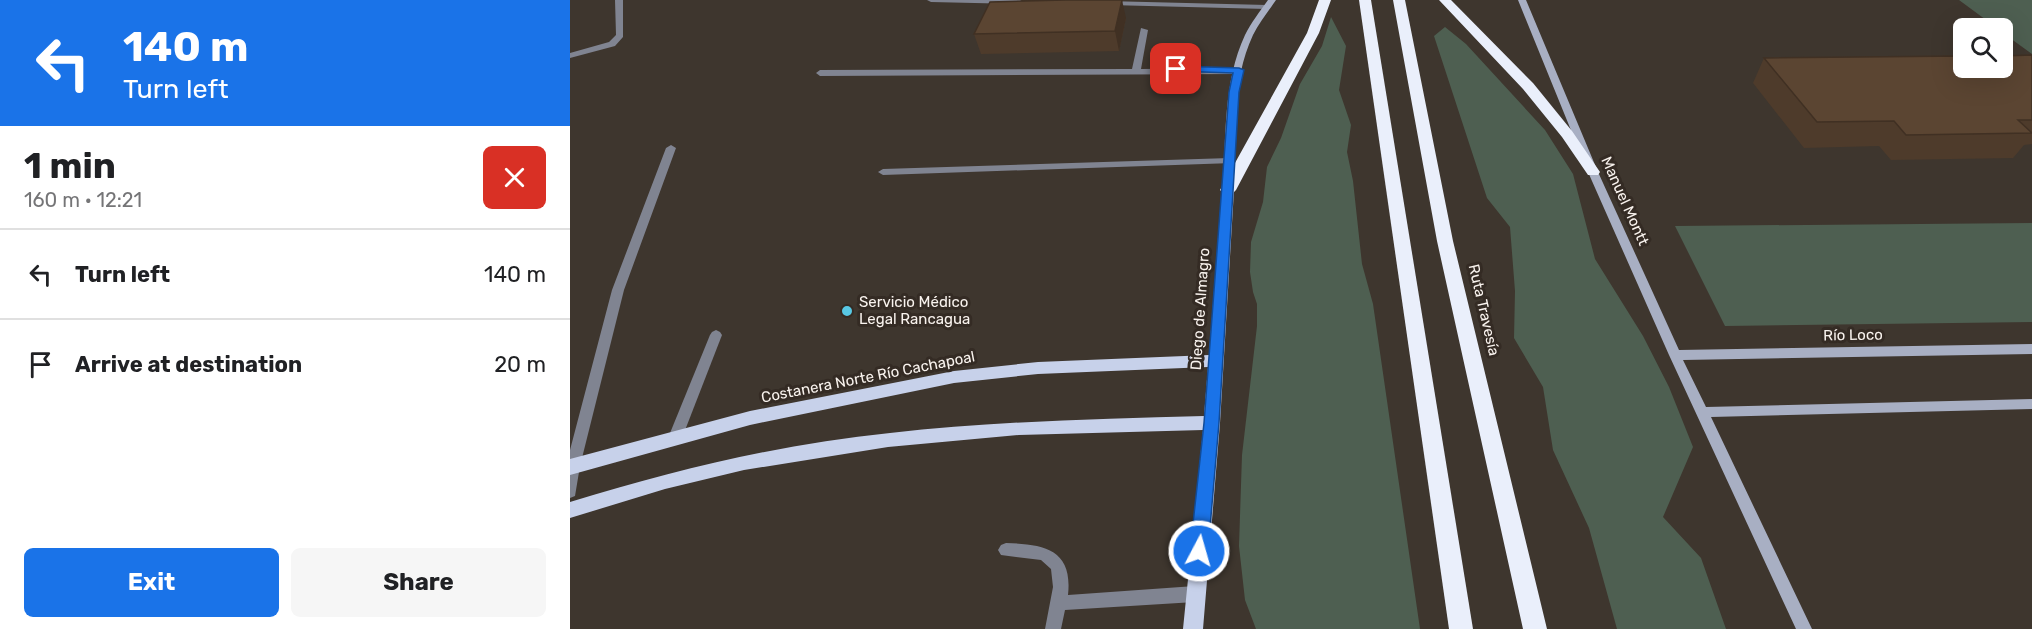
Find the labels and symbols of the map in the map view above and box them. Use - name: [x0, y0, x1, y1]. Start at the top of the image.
- pin: [1150, 43, 1201, 94]
- street label: Manuel Montt: [1597, 154, 1653, 248]
- street label: Diego de Almagro: [1187, 247, 1213, 371]
- street label: Ruta Travesía: [1465, 262, 1503, 358]
- place label: Servicio Médico Legal Rancagua: [859, 293, 970, 328]
- marker: Servicio Médico Legal Rancagua: [840, 304, 854, 318]
- street label: Río Loco: [1823, 325, 1883, 345]
- street label: Costanera Norte Río Cachapoal: [760, 347, 976, 407]
- position arrow: [1167, 519, 1231, 583]

